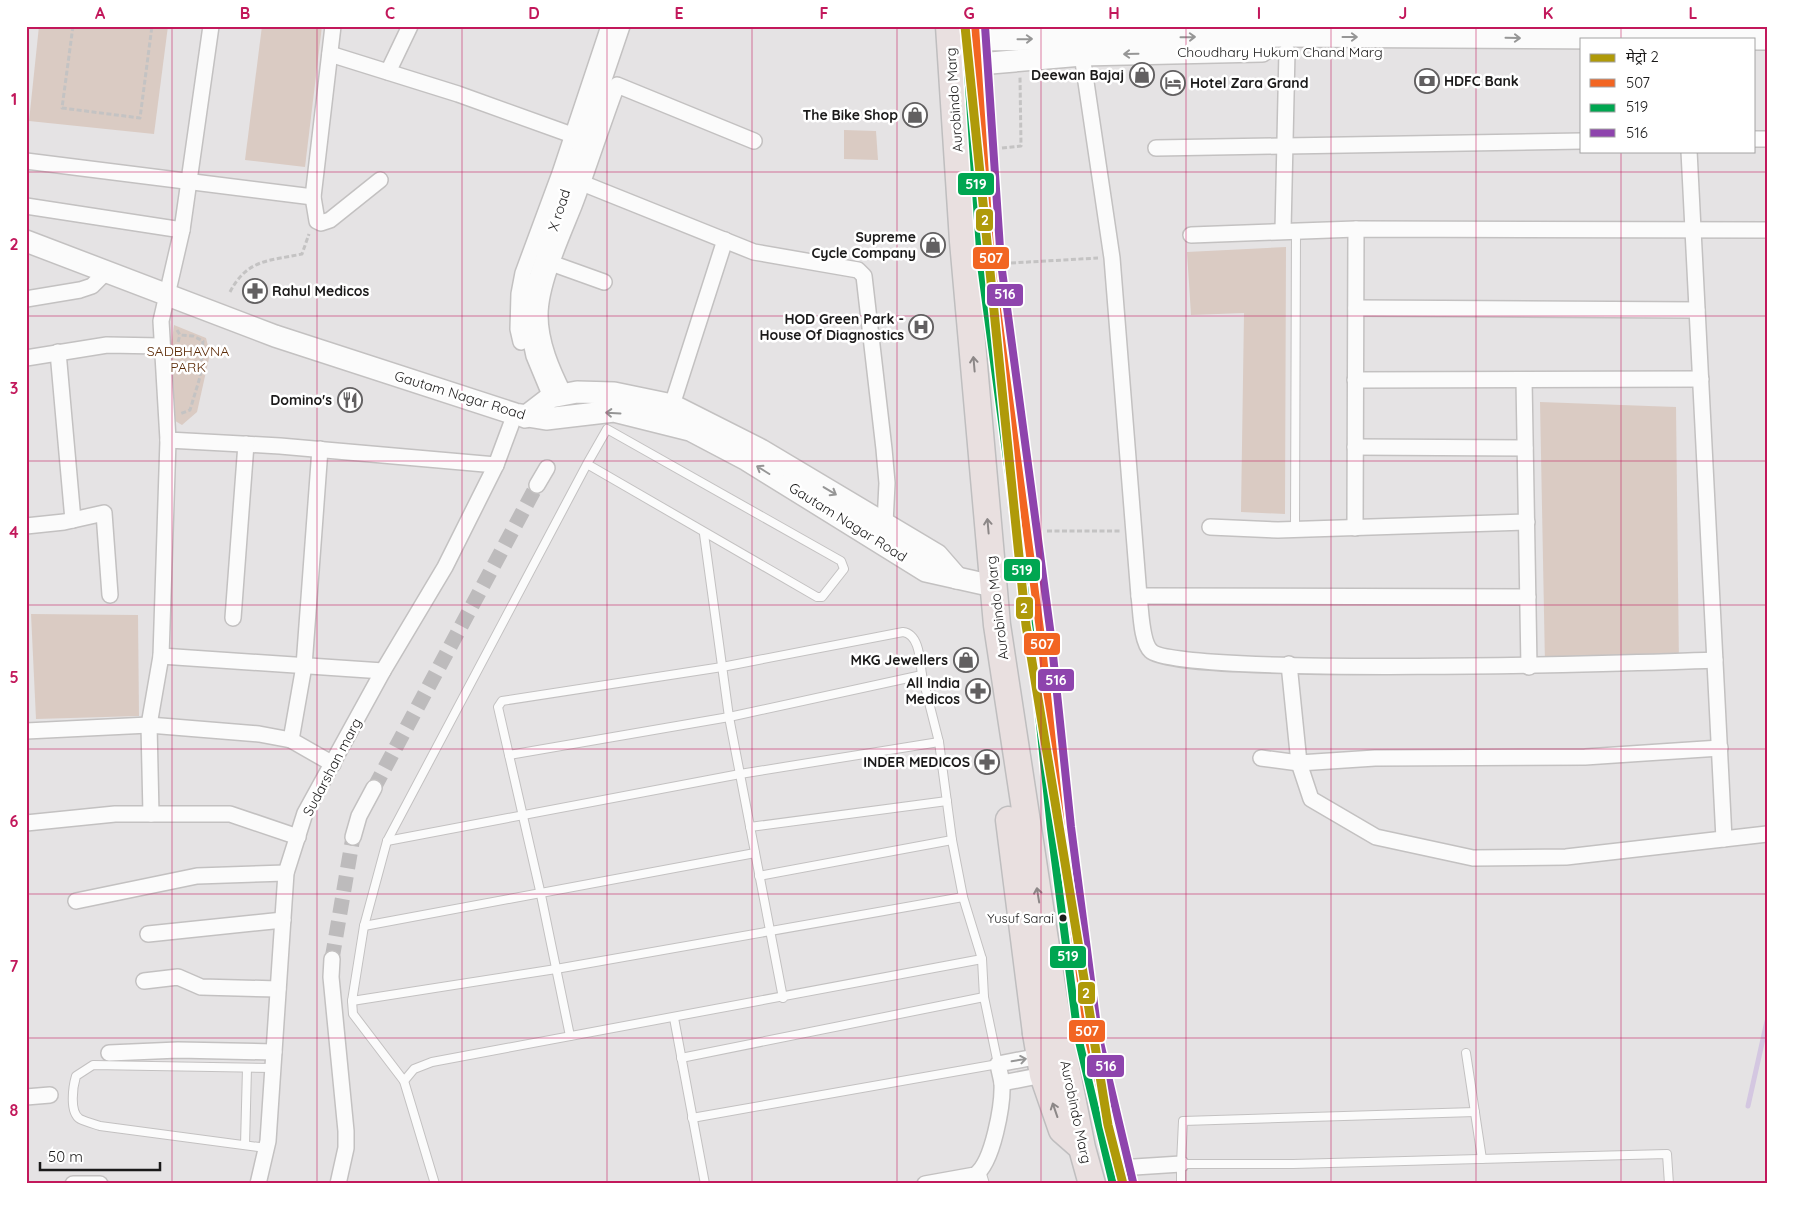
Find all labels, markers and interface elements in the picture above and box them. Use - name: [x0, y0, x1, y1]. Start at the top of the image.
- text: A: [95, 3, 106, 23]
- text: B: [240, 3, 250, 23]
- text: C: [385, 3, 395, 23]
- text: D: [528, 3, 540, 23]
- text: E: [674, 3, 684, 23]
- text: F: [820, 3, 829, 23]
- text: G: [963, 3, 975, 23]
- text: H: [1108, 3, 1120, 23]
- text: I: [1257, 3, 1261, 23]
- text: J: [1399, 3, 1407, 23]
- text: K: [1543, 3, 1553, 23]
- text: L: [1689, 3, 1698, 23]
- one-way arrow: [1342, 32, 1358, 42]
- one-way arrow: [1179, 33, 1195, 42]
- one-way arrow: [1504, 33, 1520, 43]
- one-way arrow: [1017, 35, 1033, 44]
- legend: [1580, 38, 1756, 152]
- street label: Choudhary Hukum Chand Marg: [1177, 43, 1383, 61]
- street label: Aurobindo Marg: [941, 47, 967, 153]
- text: मेट्रो 2: [1626, 47, 1659, 66]
- one-way arrow: [1123, 49, 1139, 59]
- shop icon: Deewan Bajaj: [1129, 62, 1155, 88]
- place label: Deewan Bajaj: [1031, 66, 1124, 84]
- bank icon: HDFC Bank: [1414, 68, 1440, 94]
- hotel icon: Hotel Zara Grand: [1160, 70, 1186, 96]
- place label: HDFC Bank: [1444, 72, 1519, 90]
- text: 507: [1626, 73, 1650, 92]
- place label: Hotel Zara Grand: [1190, 74, 1308, 92]
- text: 1: [11, 89, 17, 109]
- text: 519: [1626, 97, 1648, 116]
- shop icon: The Bike Shop: [902, 102, 928, 128]
- place label: The Bike Shop: [802, 106, 898, 124]
- text: 516: [1626, 123, 1648, 142]
- line badge: 519: [957, 172, 995, 196]
- text: 519: [965, 175, 987, 193]
- street label: X road: [544, 187, 574, 233]
- line badge: 2: [975, 208, 994, 232]
- text: 2: [981, 211, 989, 229]
- place label: Supreme Cycle Company: [811, 228, 916, 262]
- shop icon: Supreme Cycle Company: [920, 232, 946, 258]
- text: 2: [9, 234, 19, 254]
- line badge: 507: [972, 246, 1010, 270]
- text: 507: [979, 249, 1003, 267]
- pharmacy icon: Rahul Medicos: [242, 278, 268, 304]
- place label: Rahul Medicos: [272, 282, 369, 300]
- line badge: 516: [986, 283, 1024, 307]
- text: 516: [994, 285, 1016, 303]
- place label: HOD Green Park - House Of Diagnostics: [759, 310, 904, 344]
- hospital icon: HOD Green Park - House Of Diagnostics: [908, 314, 934, 340]
- park label: SADBHAVNA PARK: [147, 342, 229, 376]
- one-way arrow: [969, 357, 979, 373]
- street label: Gautam Nagar Road: [392, 367, 528, 423]
- text: 3: [10, 378, 18, 398]
- restaurant icon: Domino's: [337, 387, 363, 413]
- place label: Domino's: [270, 391, 332, 409]
- one-way arrow: [605, 408, 621, 417]
- one-way arrow: [757, 464, 771, 474]
- street label: Gautam Nagar Road: [786, 478, 910, 566]
- one-way arrow: [823, 487, 837, 497]
- one-way arrow: [983, 519, 993, 535]
- text: 4: [9, 522, 19, 542]
- street label: Aurobindo Marg: [982, 555, 1012, 661]
- line badge: 519: [1003, 558, 1041, 582]
- text: 519: [1011, 561, 1033, 579]
- line badge: 2: [1015, 596, 1034, 620]
- text: 2: [1020, 599, 1028, 617]
- line badge: 507: [1023, 632, 1061, 656]
- text: 507: [1030, 635, 1054, 653]
- shop icon: MKG Jewellers: [953, 647, 979, 673]
- place label: MKG Jewellers: [851, 651, 948, 669]
- text: 5: [9, 667, 19, 687]
- line badge: 516: [1037, 668, 1075, 692]
- text: 516: [1045, 671, 1067, 689]
- place label: All India Medicos: [905, 674, 960, 708]
- pharmacy icon: All India Medicos: [965, 678, 991, 704]
- street label: Sudarshan marg: [299, 715, 365, 819]
- pharmacy icon: INDER MEDICOS: [974, 749, 1000, 775]
- place label: INDER MEDICOS: [863, 753, 970, 771]
- text: 6: [10, 811, 19, 831]
- one-way arrow: [1033, 888, 1043, 904]
- place label: Yusuf Sarai: [987, 910, 1054, 926]
- marker: Yusuf Sarai: [1058, 913, 1068, 923]
- line badge: 519: [1049, 945, 1087, 969]
- text: 519: [1057, 947, 1079, 965]
- text: 7: [10, 956, 19, 976]
- line badge: 2: [1077, 981, 1096, 1005]
- text: 2: [1082, 984, 1090, 1002]
- line badge: 507: [1068, 1019, 1106, 1043]
- text: 507: [1075, 1022, 1099, 1040]
- line badge: 516: [1086, 1054, 1125, 1078]
- one-way arrow: [1011, 1055, 1027, 1065]
- text: 516: [1095, 1057, 1117, 1075]
- street label: Aurobindo Marg: [1056, 1059, 1096, 1165]
- text: 8: [10, 1100, 19, 1120]
- one-way arrow: [1050, 1102, 1059, 1118]
- scale bar: [40, 1140, 160, 1172]
- text: 50 m: [48, 1147, 83, 1166]

